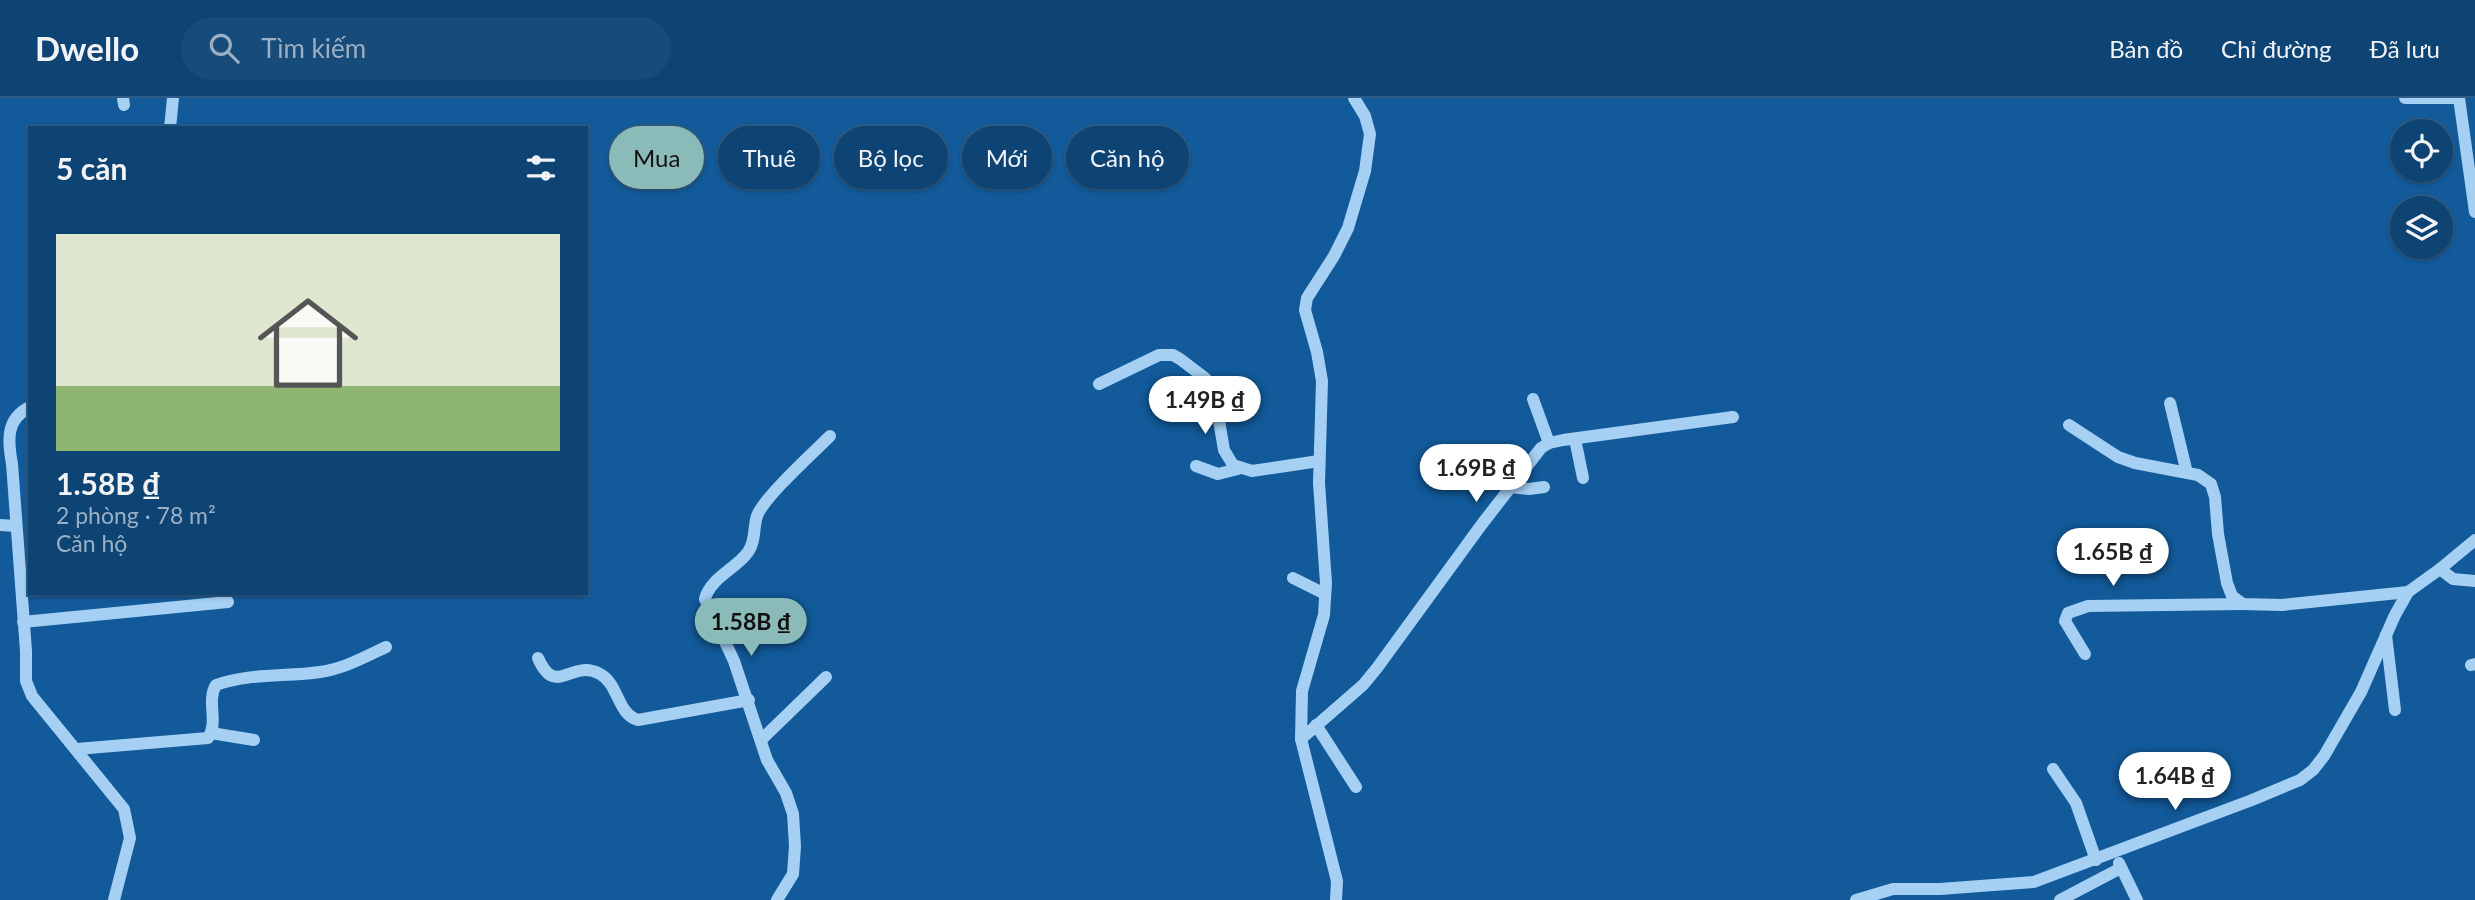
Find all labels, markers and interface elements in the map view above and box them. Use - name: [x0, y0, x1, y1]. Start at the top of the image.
- search box: [181, 17, 671, 80]
- text: Dwello: [35, 28, 139, 68]
- icon: search: [205, 29, 243, 67]
- text: Tìm kiếm: [261, 32, 366, 64]
- text: Bản đồ: [2109, 34, 2183, 63]
- text: Chỉ đường: [2221, 34, 2332, 63]
- text: Đã lưu: [2370, 34, 2440, 63]
- map controls: [2390, 119, 2453, 259]
- button: locate: [2390, 119, 2453, 182]
- chip: Mua: [609, 126, 704, 189]
- chip: Thuê: [718, 126, 820, 189]
- chip: Bộ lọc: [834, 126, 948, 189]
- chip: Mới: [962, 126, 1052, 189]
- chip: Căn hộ: [1066, 126, 1189, 189]
- icon: filters: [522, 149, 560, 187]
- text: 5 căn: [56, 150, 127, 186]
- button: layers: [2390, 196, 2453, 259]
- icon: home: [245, 280, 371, 406]
- pin: 1.49B ₫: [1140, 376, 1270, 436]
- text: 1.49B ₫: [1165, 385, 1245, 413]
- pin: 1.69B ₫: [1411, 444, 1541, 504]
- text: 1.69B ₫: [1436, 453, 1516, 481]
- text: 1.58B ₫: [56, 465, 161, 501]
- text: 2 phòng · 78 m²: [56, 501, 216, 529]
- pin: 1.65B ₫: [2048, 528, 2178, 588]
- text: Căn hộ: [56, 529, 127, 557]
- text: 1.65B ₫: [2073, 537, 2153, 565]
- pin: 1.58B ₫: [686, 598, 816, 658]
- text: 1.58B ₫: [711, 607, 791, 635]
- pin: 1.64B ₫: [2110, 752, 2240, 812]
- text: 1.64B ₫: [2135, 761, 2215, 789]

